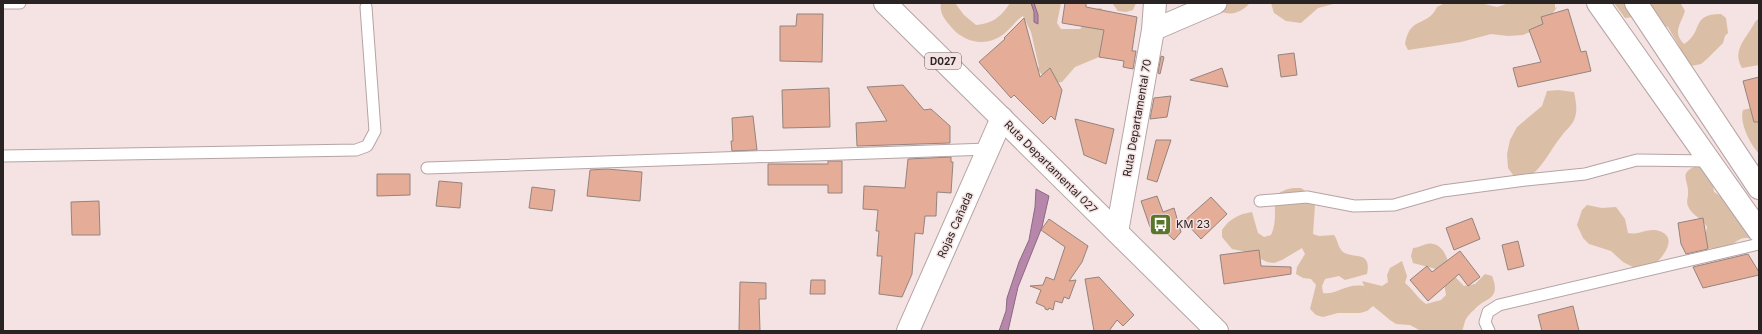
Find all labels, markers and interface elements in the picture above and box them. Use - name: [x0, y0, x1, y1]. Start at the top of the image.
- road number: D027: [925, 53, 961, 69]
- street label: Ruta Departamental 70: [1120, 58, 1154, 178]
- street label: Ruta Departamental 027: [1001, 117, 1101, 217]
- street label: Rojas Cañada: [934, 190, 976, 260]
- bus stop icon: KM 23: [1148, 211, 1174, 237]
- place label: KM 23: [1176, 217, 1210, 231]

